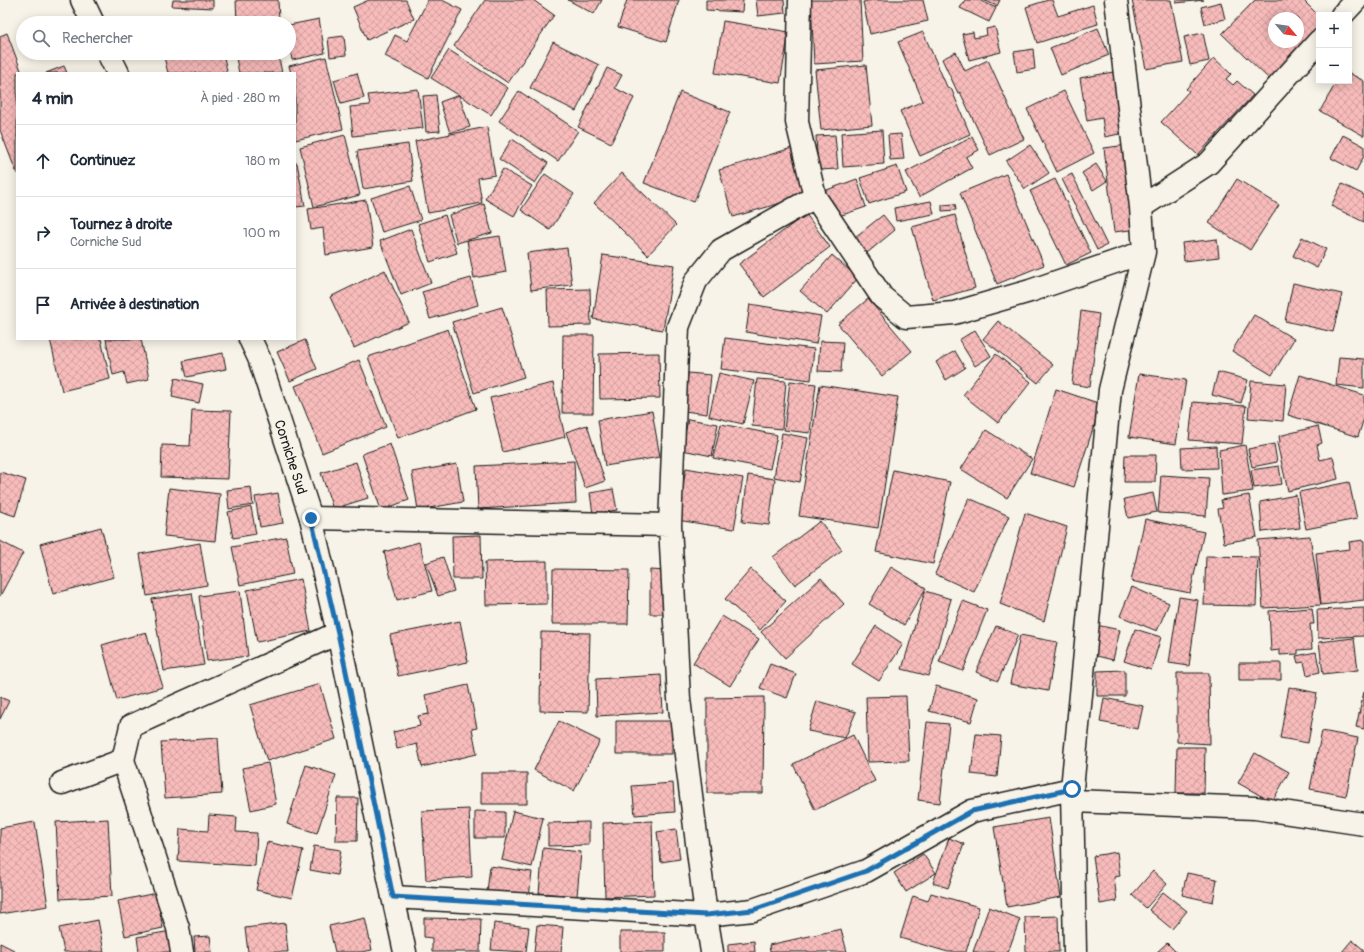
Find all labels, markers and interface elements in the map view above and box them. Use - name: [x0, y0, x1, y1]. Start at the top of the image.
- north arrow: [1268, 12, 1304, 48]
- map controls: [1316, 12, 1352, 84]
- button: +: [1316, 12, 1352, 48]
- search box: [16, 16, 296, 60]
- icon: search: [30, 27, 52, 49]
- text: Rechercher: [62, 29, 133, 48]
- button: −: [1316, 48, 1352, 84]
- text: 4 min: [32, 88, 73, 109]
- text: À pied · 280 m: [200, 90, 280, 106]
- icon: ahead: [32, 150, 54, 172]
- text: Continuez: [70, 151, 135, 170]
- text: 180 m: [245, 153, 280, 169]
- text: Tournez à droite: [70, 215, 172, 234]
- icon: right: [32, 222, 54, 244]
- text: 100 m: [243, 225, 280, 241]
- text: Corniche Sud: [70, 234, 142, 250]
- icon: arrive: [32, 294, 54, 316]
- text: Arrivée à destination: [70, 295, 199, 314]
- street label: Corniche Sud: [271, 418, 311, 497]
- route end: [302, 509, 320, 527]
- route start: [1063, 780, 1081, 798]

